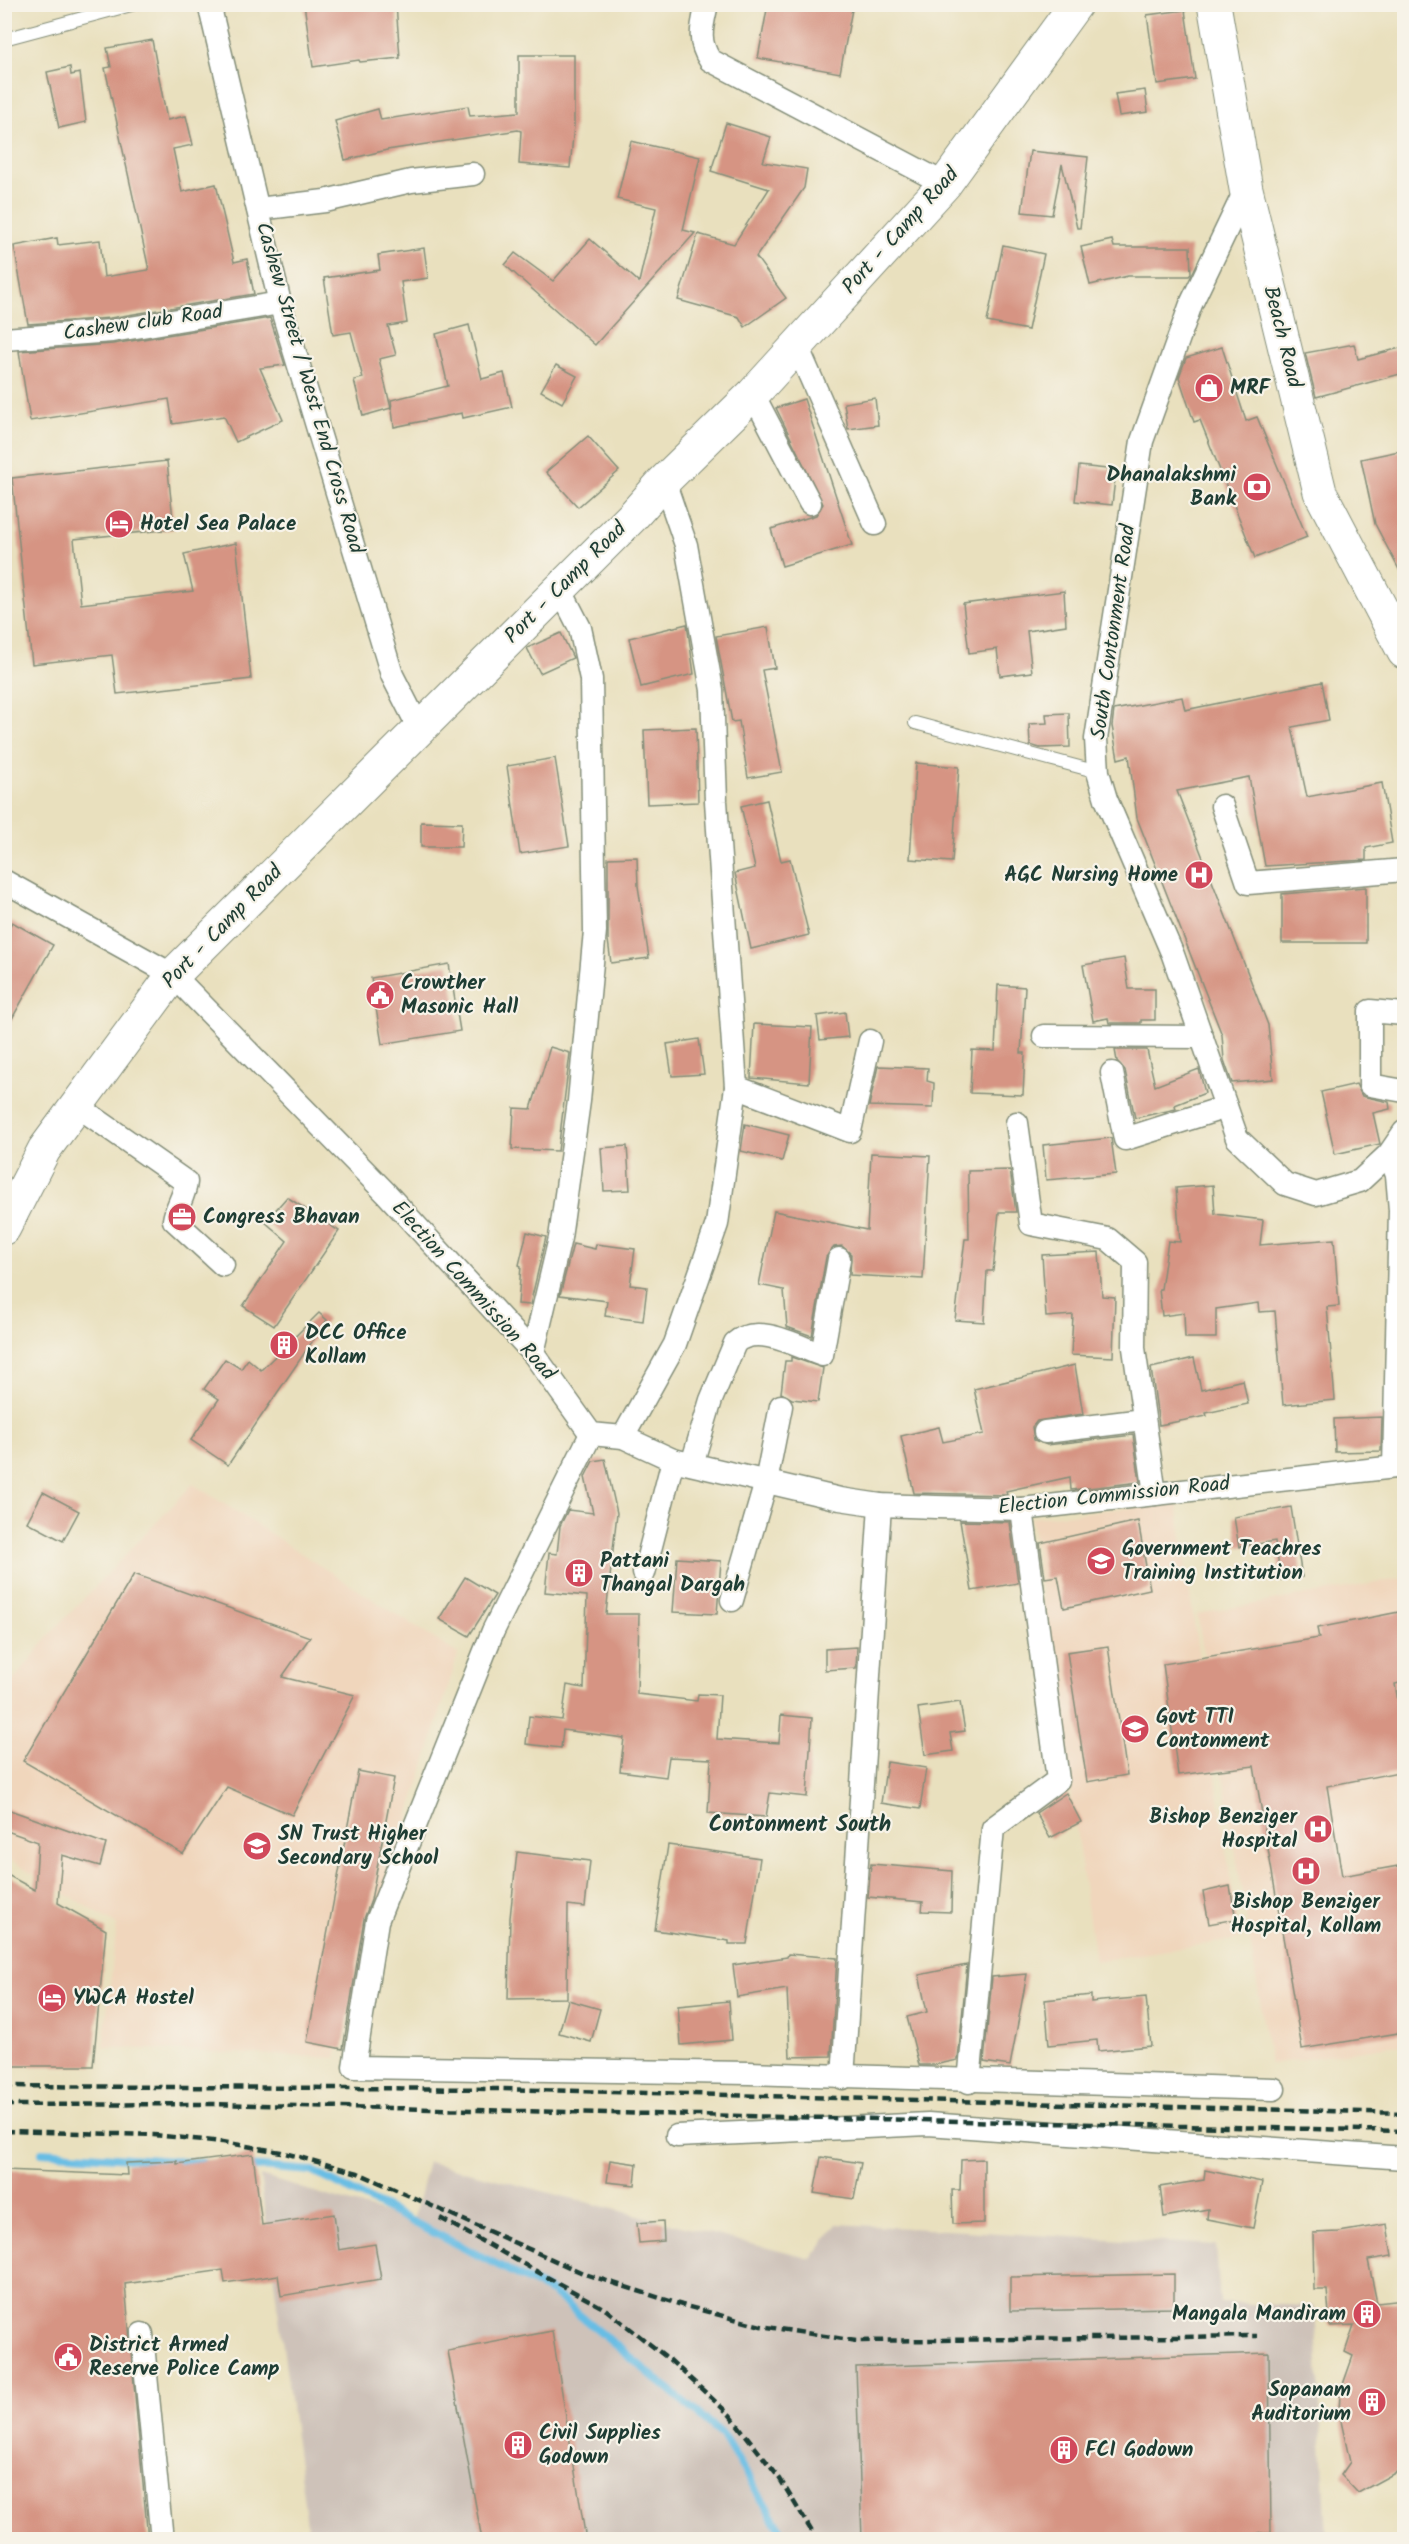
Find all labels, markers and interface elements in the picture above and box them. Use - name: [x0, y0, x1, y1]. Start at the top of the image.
- street label: Port - Camp Road: [834, 159, 968, 302]
- street label: Cashew Street / West End Cross Road: [246, 218, 372, 558]
- street label: Beach Road: [1253, 283, 1311, 392]
- street label: Cashew club Road: [61, 295, 225, 351]
- shop icon: MRF: [1193, 372, 1225, 404]
- place label: MRF: [1230, 372, 1271, 405]
- place label: Dhanalakshmi Bank: [1106, 459, 1237, 516]
- bank icon: Dhanalakshmi Bank: [1241, 471, 1273, 503]
- hotel icon: Hotel Sea Palace: [103, 508, 135, 540]
- place label: Hotel Sea Palace: [140, 508, 296, 541]
- street label: Port - Camp Road: [497, 514, 635, 652]
- street label: South Contonment Road: [1083, 522, 1145, 742]
- street label: Port - Camp Road: [155, 857, 292, 997]
- place label: AGC Nursing Home: [1004, 859, 1178, 892]
- hospital icon: AGC Nursing Home: [1183, 859, 1215, 891]
- place label: Crowther Masonic Hall: [401, 967, 518, 1024]
- public building icon: Crowther Masonic Hall: [364, 979, 396, 1011]
- street label: Election Commission Road: [383, 1193, 564, 1389]
- office icon: Congress Bhavan: [166, 1201, 198, 1233]
- place label: Congress Bhavan: [203, 1201, 360, 1234]
- place label: DCC Office Kollam: [305, 1317, 407, 1374]
- building icon: DCC Office Kollam: [268, 1329, 300, 1361]
- street label: Election Commission Road: [996, 1467, 1232, 1525]
- place label: Government Teachres Training Institution: [1122, 1533, 1321, 1590]
- place label: Pattani Thangal Dargah: [600, 1545, 745, 1602]
- school or university icon: Government Teachres Training Institution: [1085, 1545, 1117, 1577]
- building icon: Pattani Thangal Dargah: [563, 1557, 595, 1589]
- place label: Govt TTI Contonment: [1156, 1701, 1270, 1758]
- school or university icon: Govt TTI Contonment: [1119, 1713, 1151, 1745]
- place label: Bishop Benziger Hospital: [1149, 1801, 1298, 1858]
- district label: Contonment South: [709, 1808, 891, 1843]
- hospital icon: Bishop Benziger Hospital: [1302, 1813, 1334, 1845]
- place label: SN Trust Higher Secondary School: [278, 1818, 439, 1875]
- school or university icon: SN Trust Higher Secondary School: [241, 1830, 273, 1862]
- hospital icon: Bishop Benziger Hospital, Kollam: [1290, 1855, 1322, 1887]
- place label: Bishop Benziger Hospital, Kollam: [1231, 1886, 1381, 1943]
- hotel icon: YWCA Hostel: [36, 1982, 68, 2014]
- place label: YWCA Hostel: [73, 1982, 194, 2015]
- place label: Mangala Mandiram: [1172, 2298, 1346, 2331]
- building icon: Mangala Mandiram: [1351, 2298, 1383, 2330]
- place label: District Armed Reserve Police Camp: [89, 2329, 280, 2386]
- public building icon: District Armed Reserve Police Camp: [52, 2341, 84, 2373]
- place label: Sopanam Auditorium: [1251, 2374, 1351, 2431]
- building icon: Sopanam Auditorium: [1356, 2386, 1388, 2418]
- place label: Civil Supplies Godown: [539, 2417, 661, 2474]
- building icon: Civil Supplies Godown: [502, 2429, 534, 2461]
- building icon: FCI Godown: [1048, 2434, 1080, 2466]
- place label: FCI Godown: [1085, 2434, 1193, 2467]

